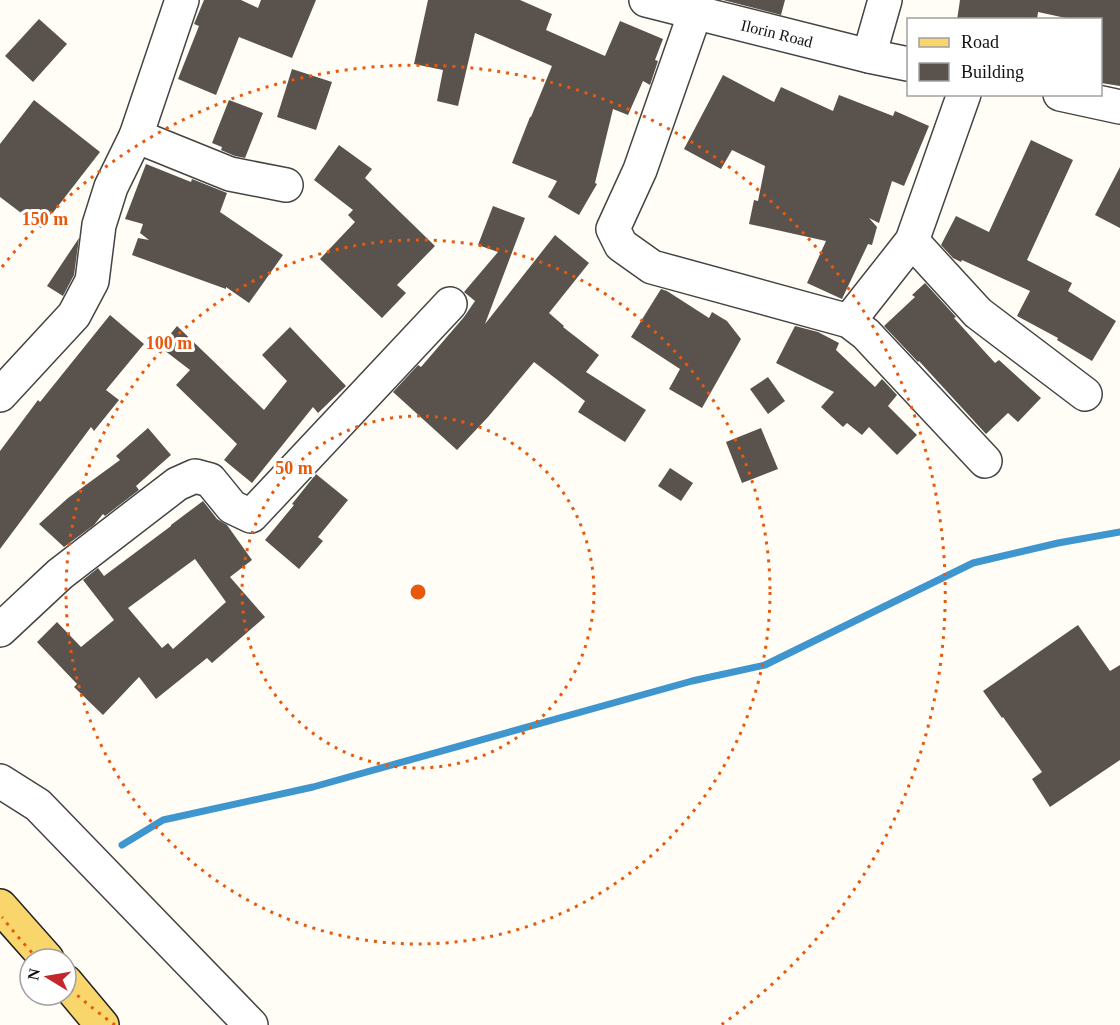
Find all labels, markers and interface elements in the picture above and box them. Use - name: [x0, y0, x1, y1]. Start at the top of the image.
- street label: Ilorin Road: [739, 16, 815, 51]
- legend: [907, 18, 1102, 96]
- text: Road: [961, 32, 999, 52]
- text: Building: [961, 62, 1024, 82]
- text: 150 m: [22, 209, 68, 229]
- text: 100 m: [146, 333, 192, 353]
- text: 50 m: [275, 458, 313, 478]
- centre of rings: [408, 582, 428, 602]
- north arrow: [18, 947, 78, 1007]
- text: N: [24, 967, 43, 982]

